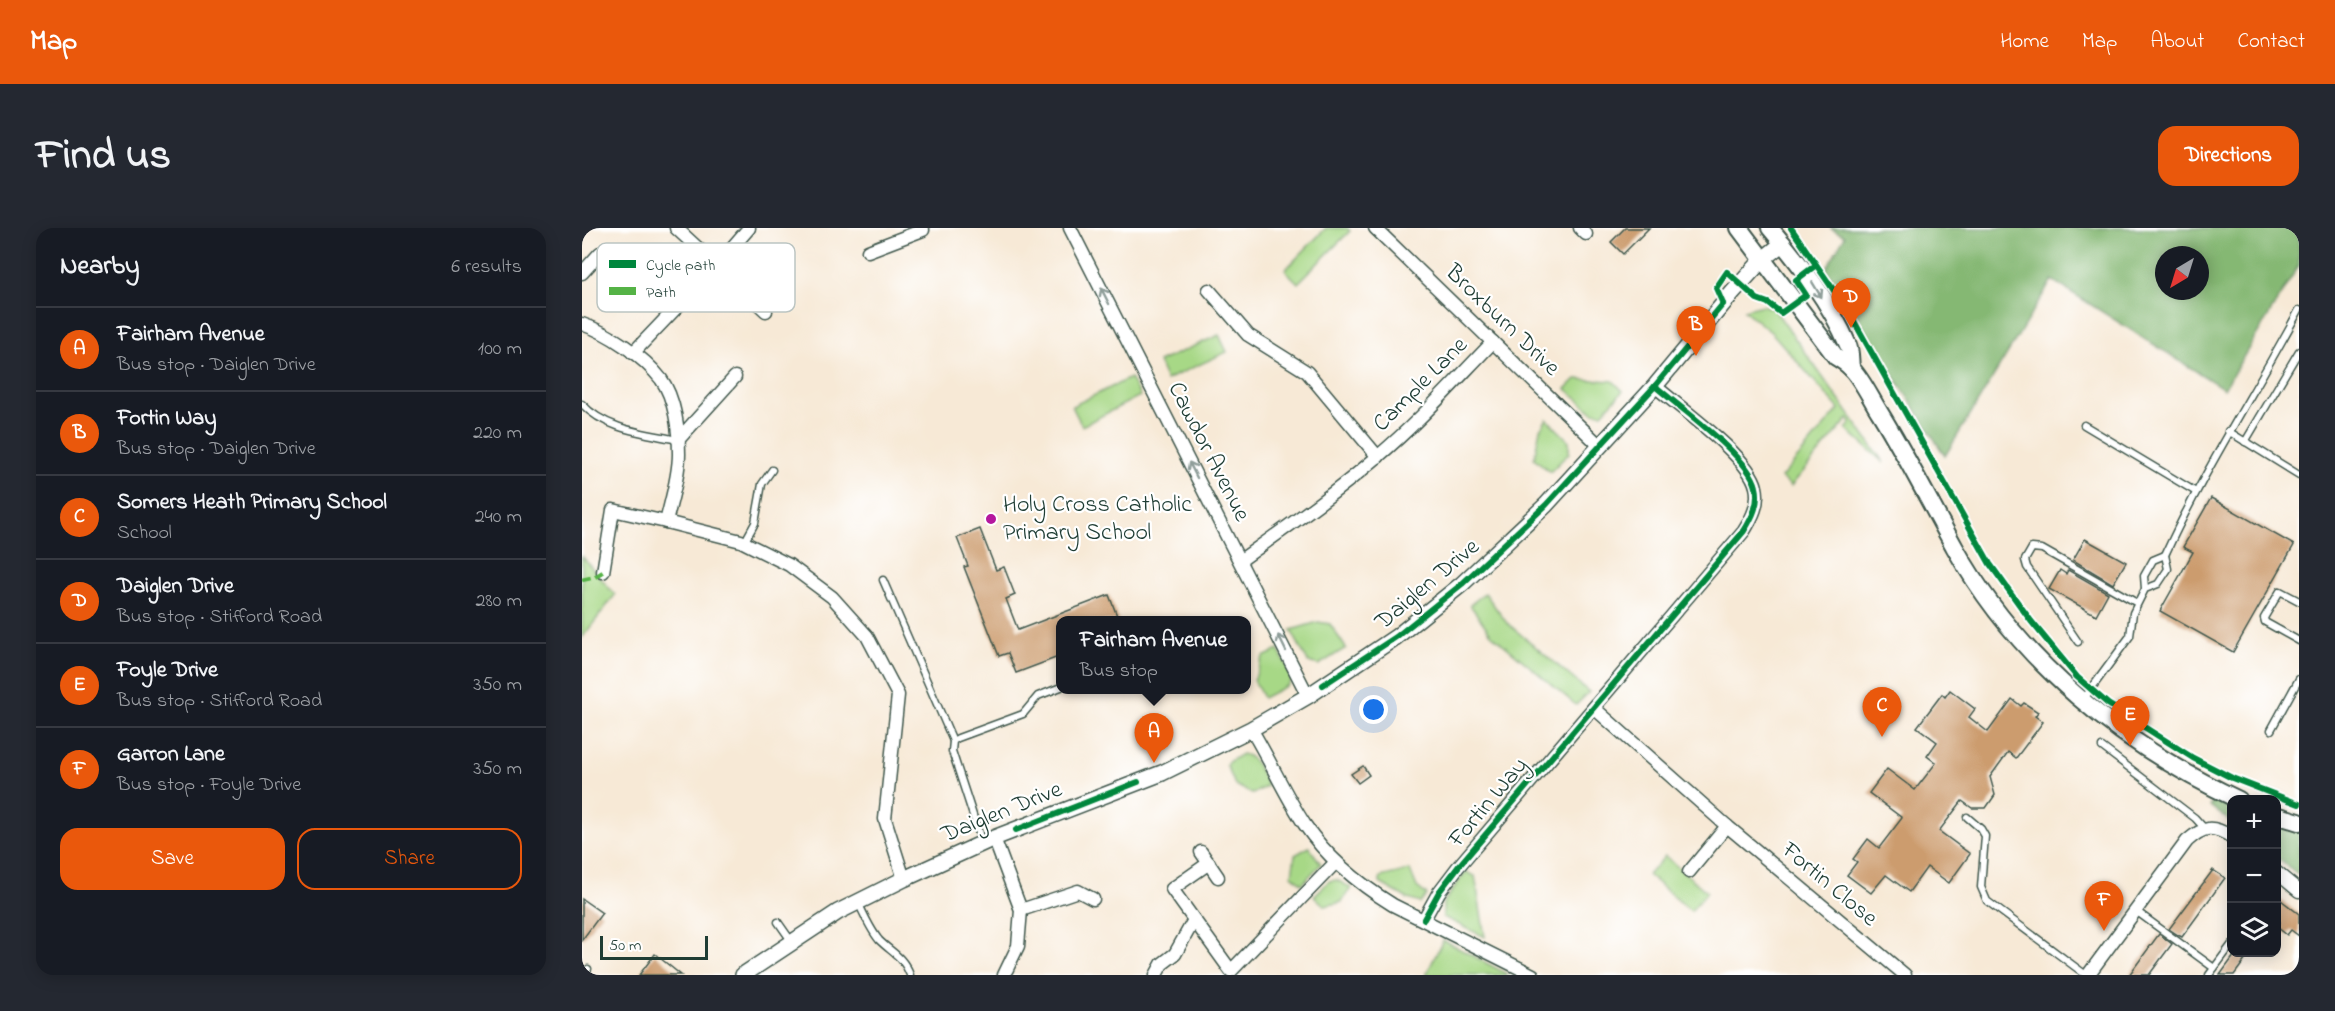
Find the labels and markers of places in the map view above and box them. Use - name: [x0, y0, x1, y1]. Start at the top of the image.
- pin: D: [1832, 279, 1870, 328]
- pin: B: [1676, 306, 1716, 356]
- place label: Holy Cross Catholic Primary School: [1003, 488, 1192, 552]
- marker: Holy Cross Catholic Primary School: [984, 512, 998, 526]
- pin: C: [1862, 688, 1902, 737]
- pin: E: [2110, 696, 2150, 746]
- pin: A: [1134, 714, 1174, 763]
- pin: F: [2084, 882, 2123, 931]

